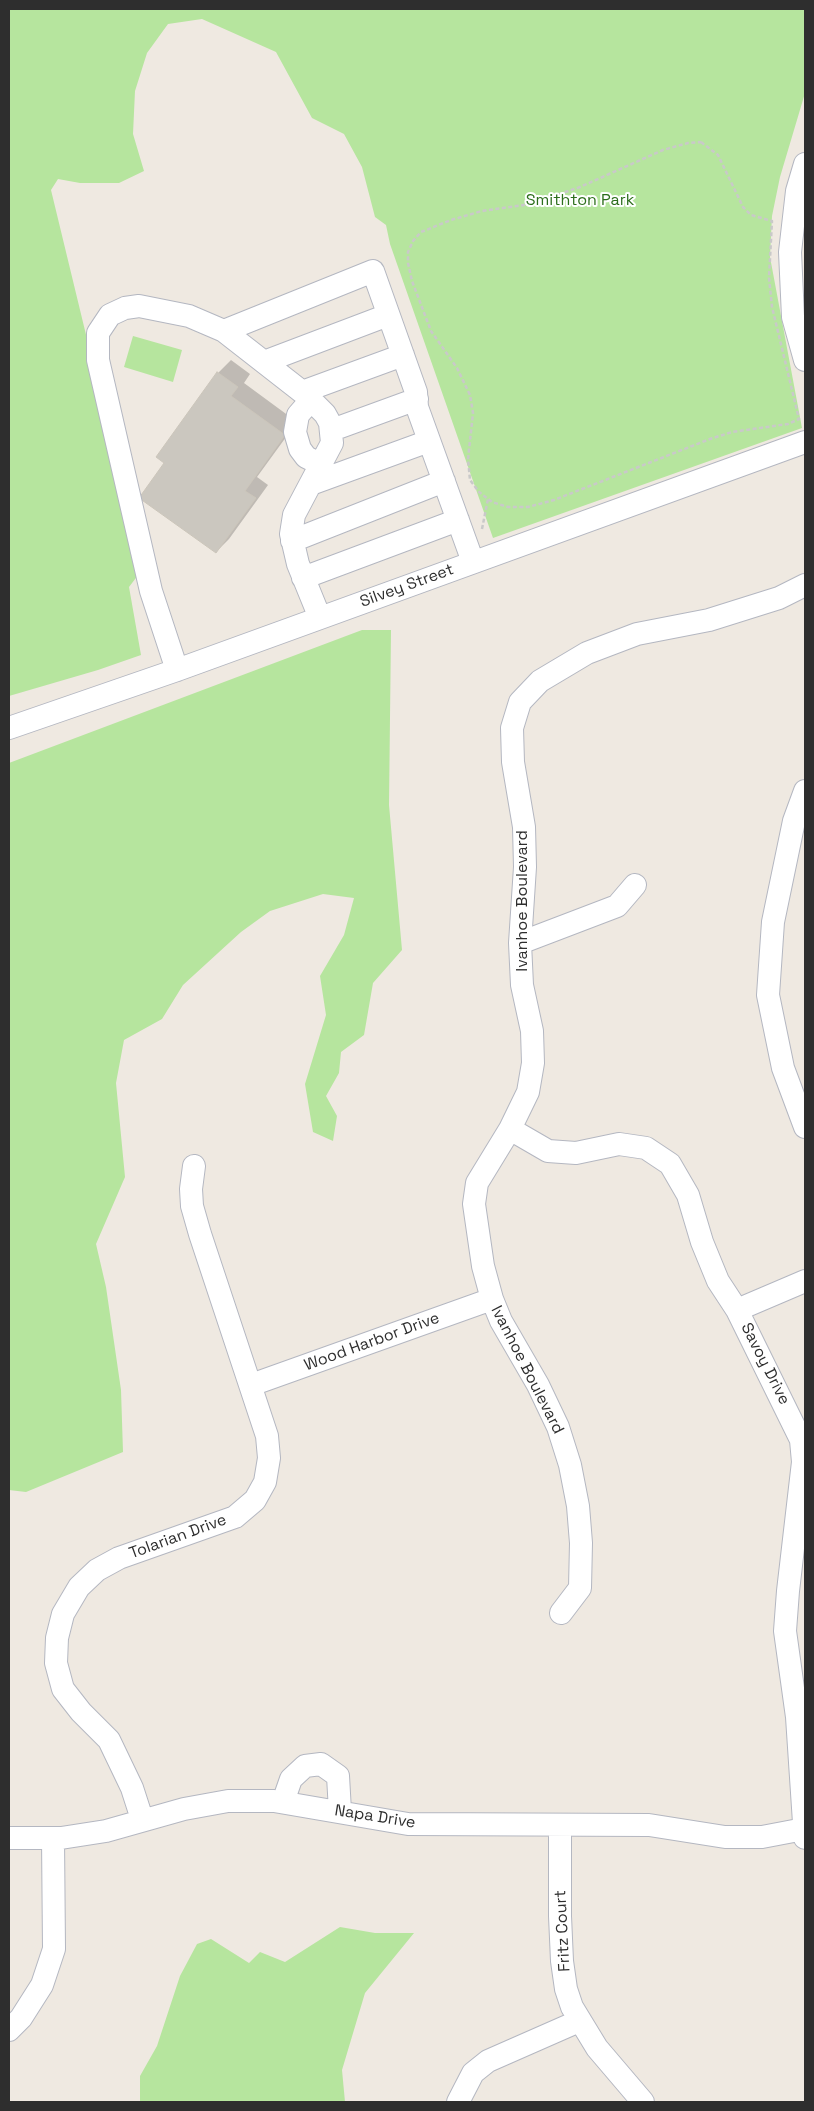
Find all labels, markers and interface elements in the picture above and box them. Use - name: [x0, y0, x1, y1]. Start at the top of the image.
- park label: Smithton Park: [526, 191, 634, 211]
- street label: Silvey Street: [358, 560, 456, 612]
- street label: Ivanhoe Boulevard: [513, 830, 533, 972]
- street label: Ivanhoe Boulevard: [486, 1303, 568, 1437]
- street label: Wood Harbor Drive: [302, 1309, 442, 1375]
- street label: Savoy Drive: [736, 1320, 794, 1408]
- street label: Tolarian Drive: [127, 1510, 229, 1564]
- street label: Napa Drive: [333, 1801, 417, 1833]
- street label: Fritz Court: [551, 1890, 575, 1972]

